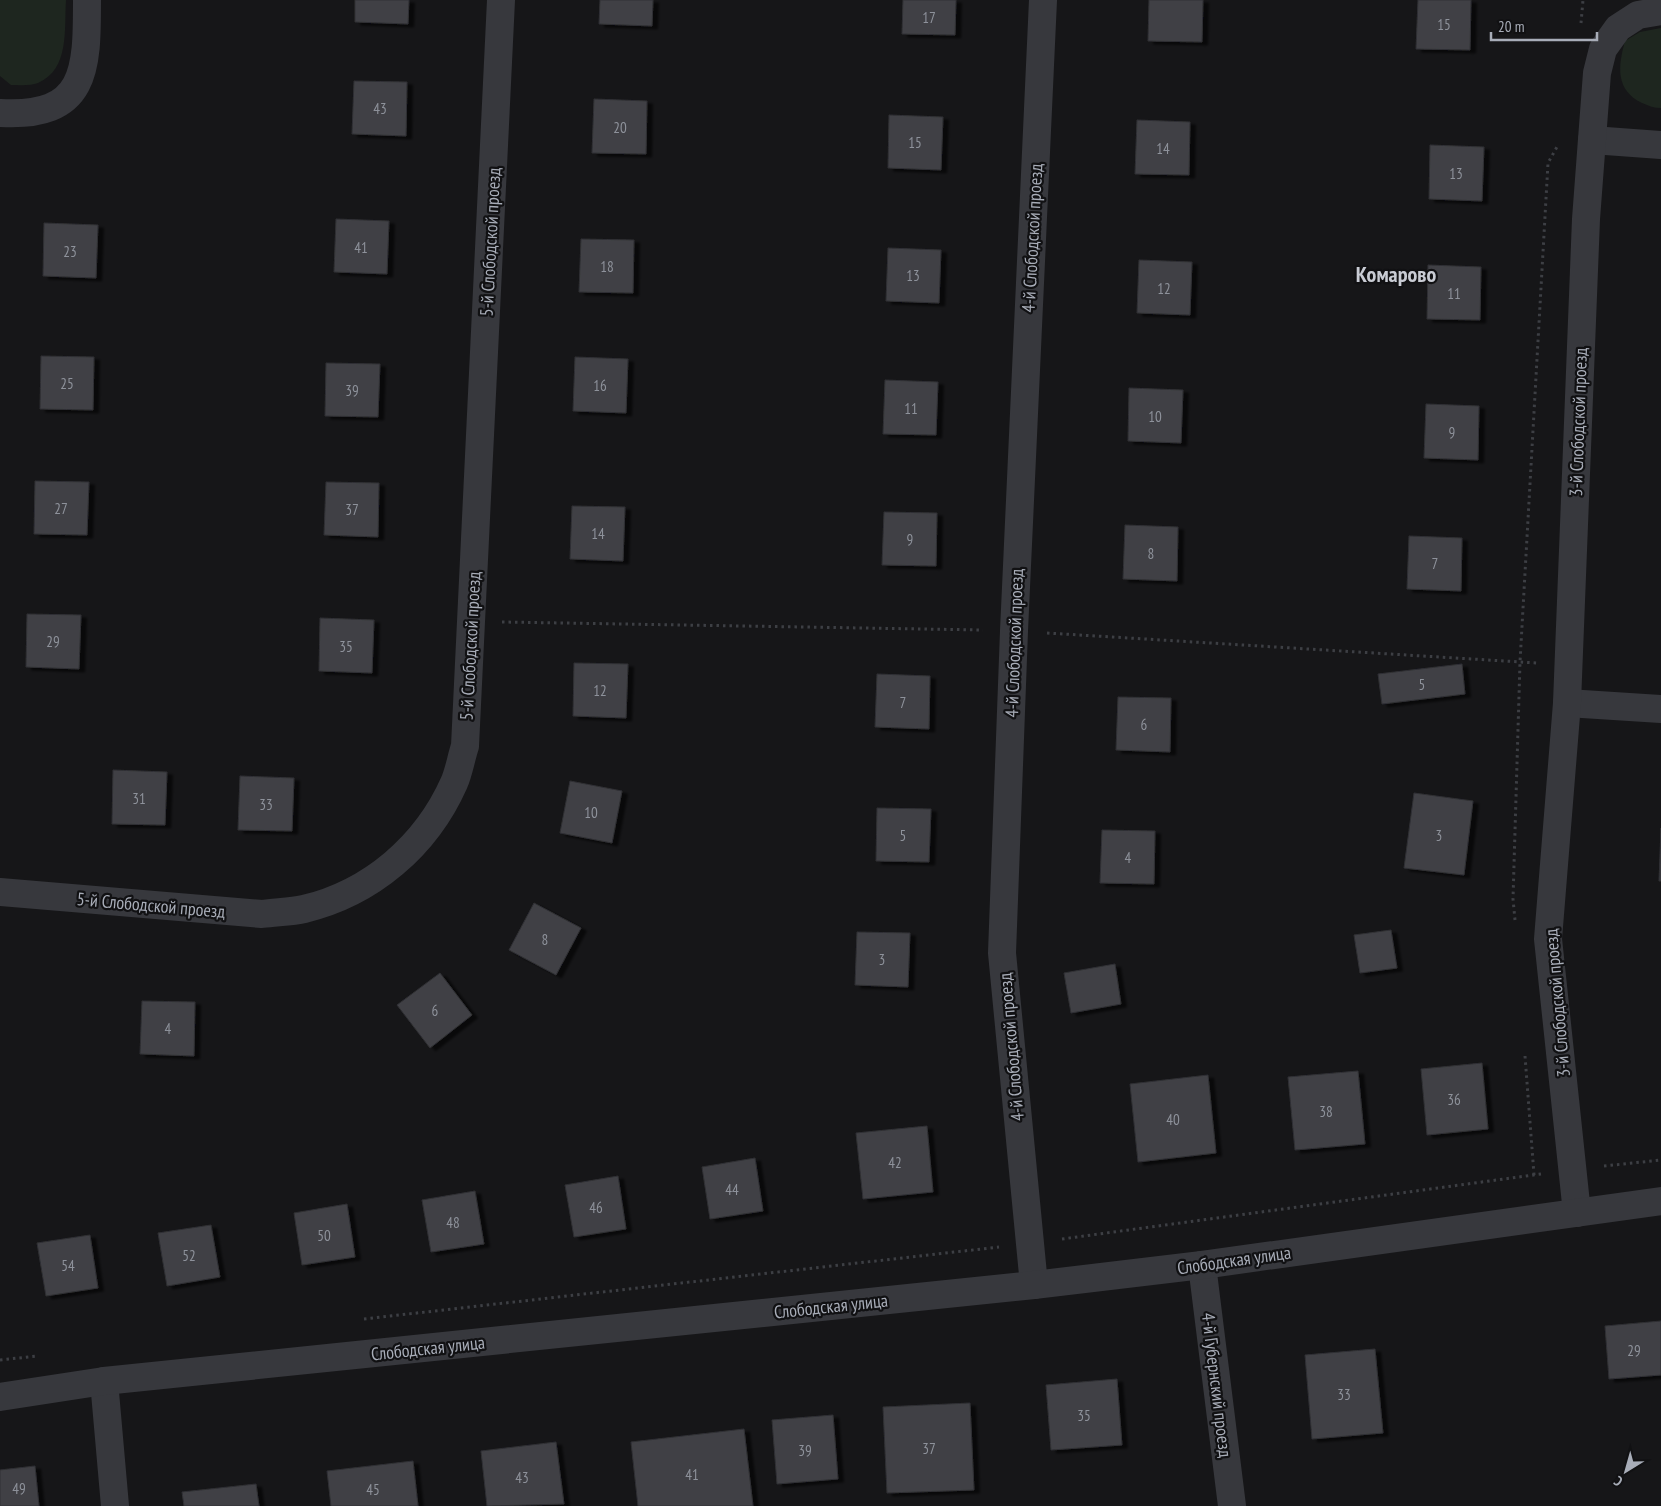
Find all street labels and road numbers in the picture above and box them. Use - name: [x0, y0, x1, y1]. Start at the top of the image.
- street label: 4-й Слободской проезд: [1017, 163, 1047, 313]
- street label: 5-й Слободской проезд: [475, 167, 505, 317]
- street label: 3-й Слободской проезд: [1564, 347, 1592, 497]
- street label: 4-й Слободской проезд: [1000, 568, 1028, 718]
- street label: 5-й Слободской проезд: [455, 571, 485, 721]
- street label: 5-й Слободской проезд: [76, 887, 226, 923]
- street label: 3-й Слободской проезд: [1539, 928, 1575, 1078]
- street label: 4-й Слободской проезд: [993, 972, 1029, 1122]
- street label: Слободская улица: [1176, 1241, 1292, 1279]
- street label: Слободская улица: [773, 1289, 889, 1323]
- street label: 4-й Губернский проезд: [1197, 1311, 1237, 1459]
- street label: Слободская улица: [370, 1331, 486, 1365]

